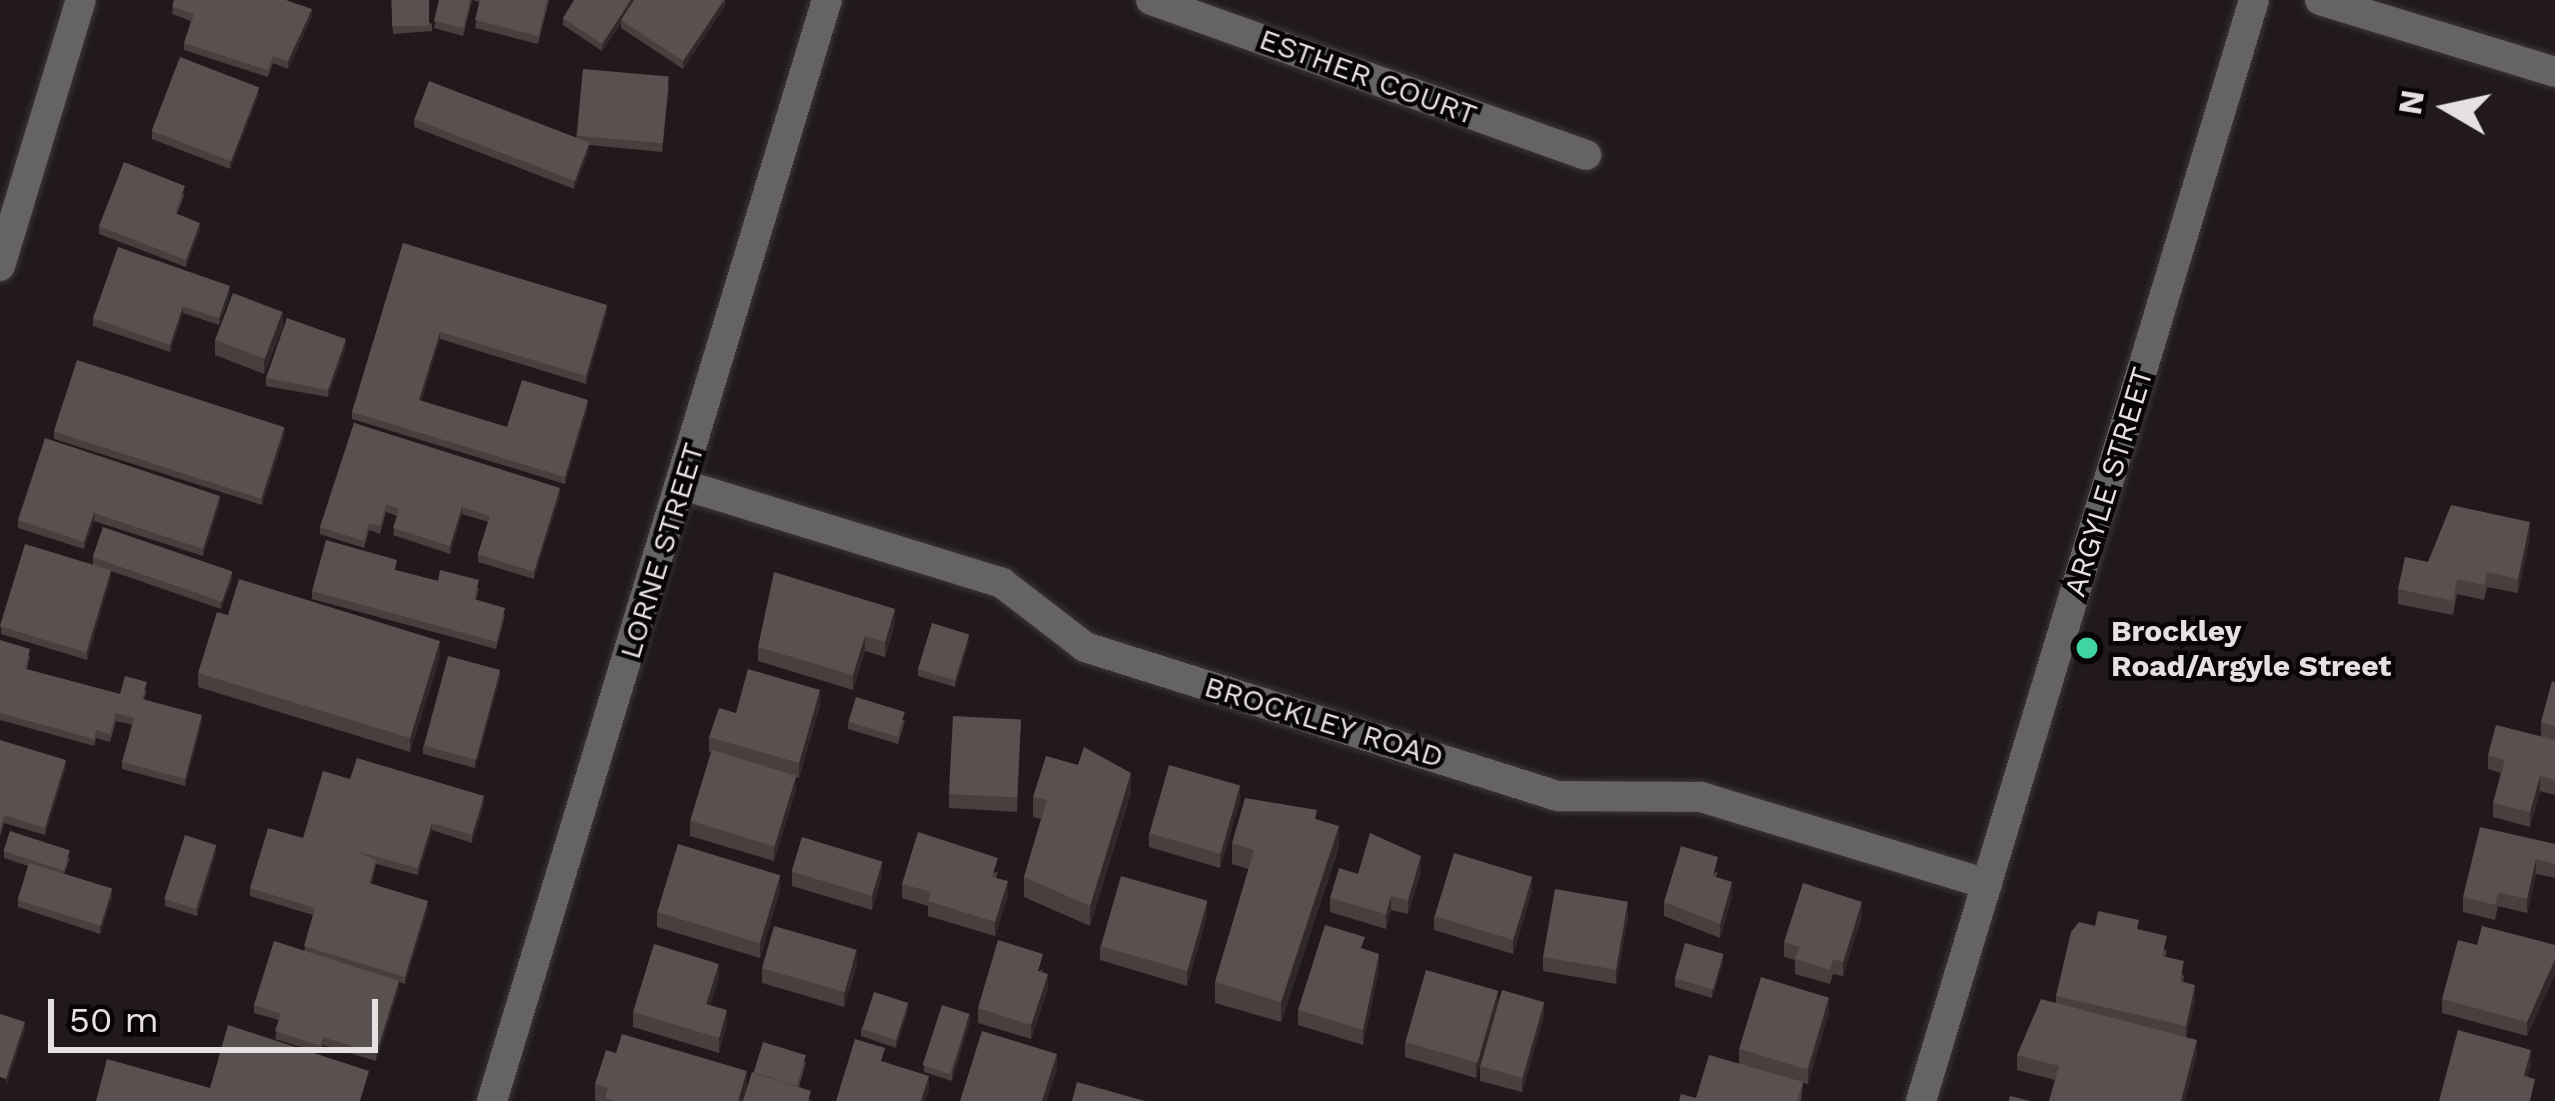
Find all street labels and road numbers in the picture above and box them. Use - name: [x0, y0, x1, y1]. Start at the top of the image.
- street label: ESTHER COURT: [1254, 21, 1482, 133]
- street label: ARGYLE STREET: [2057, 363, 2161, 601]
- street label: LORNE STREET: [612, 439, 712, 663]
- street label: BROCKLEY ROAD: [1199, 668, 1449, 776]

